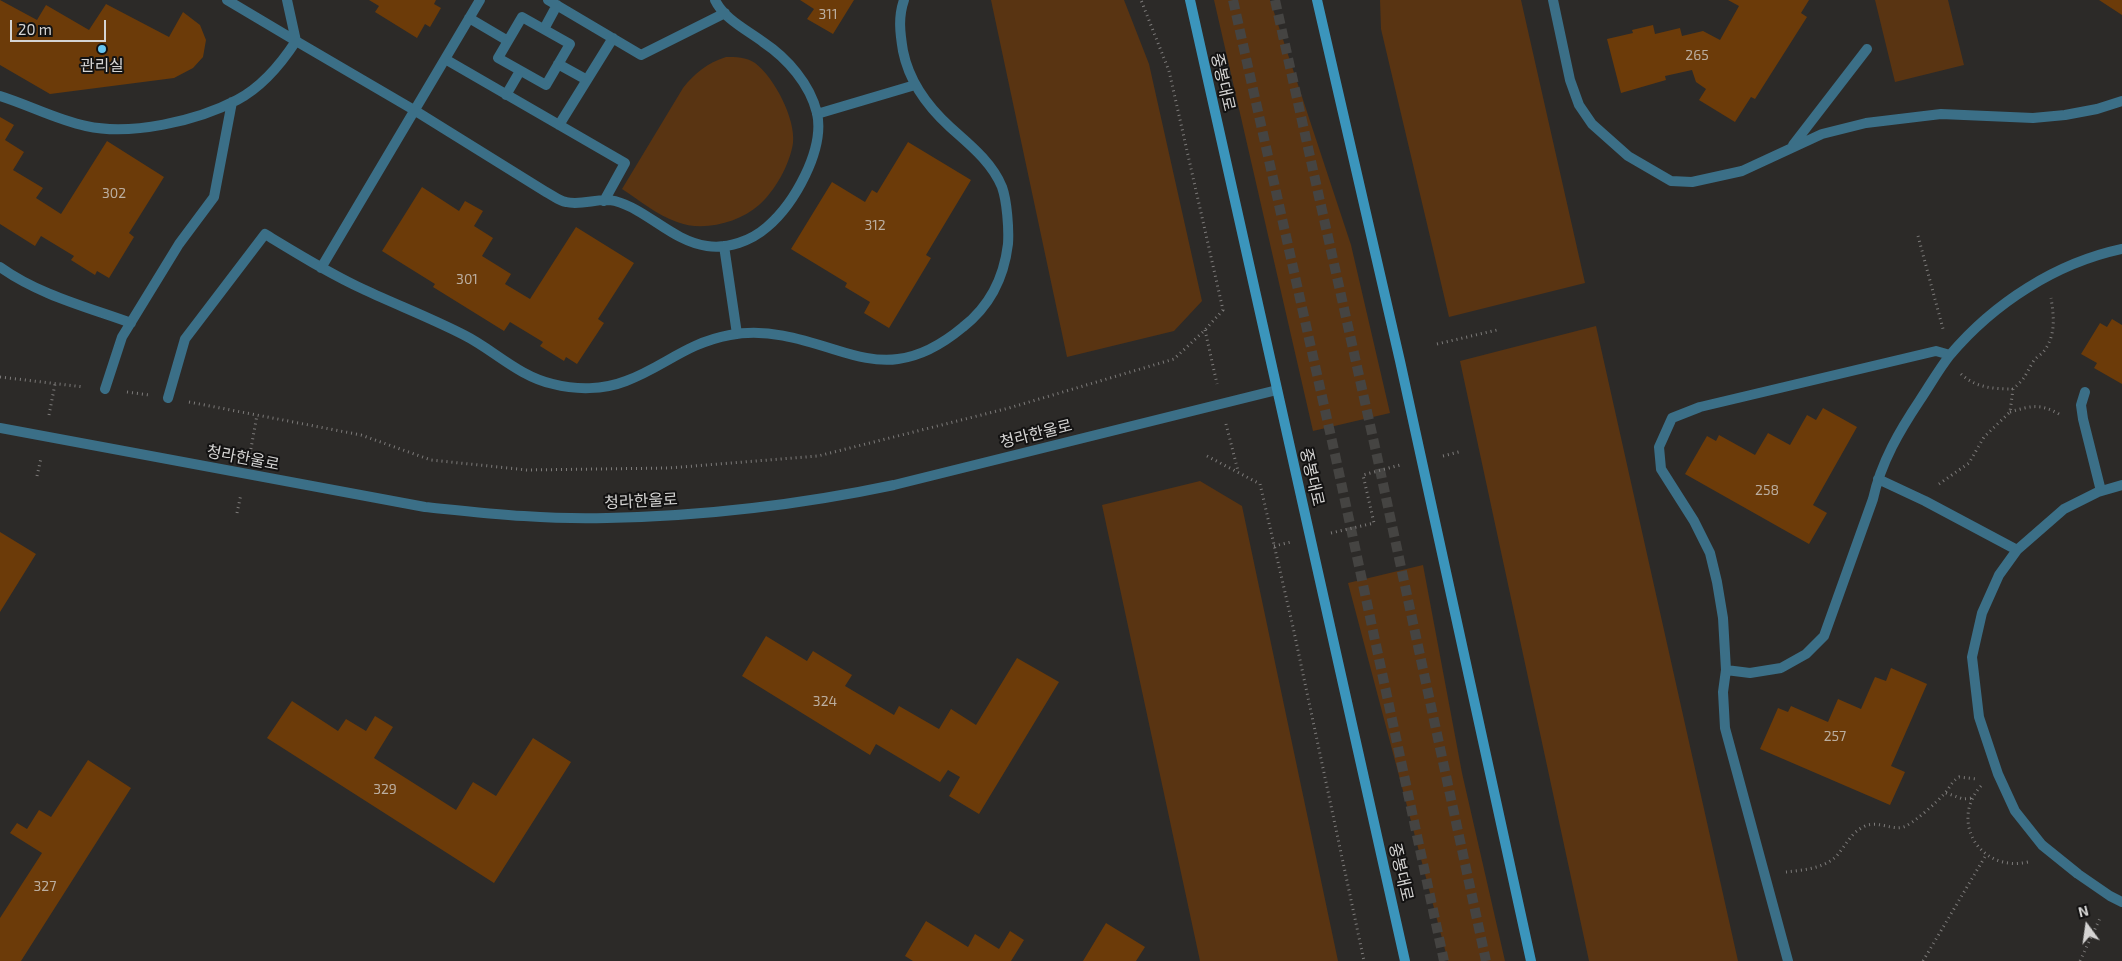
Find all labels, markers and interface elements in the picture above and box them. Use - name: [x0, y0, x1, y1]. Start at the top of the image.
- house number: 311: [819, 6, 837, 22]
- scale bar: [12, 10, 109, 42]
- text: 20 m: [18, 20, 52, 38]
- marker: 관리실: [96, 43, 108, 55]
- house number: 265: [1685, 47, 1709, 63]
- street label: 중봉대로: [1207, 51, 1239, 113]
- place label: 관리실: [80, 56, 124, 76]
- house number: 302: [102, 185, 126, 201]
- house number: 312: [864, 217, 886, 233]
- house number: 301: [456, 271, 478, 287]
- street label: 청라한울로: [998, 416, 1074, 452]
- street label: 청라한울로: [205, 442, 281, 474]
- street label: 중봉대로: [1296, 446, 1328, 508]
- house number: 258: [1755, 482, 1779, 498]
- street label: 청라한울로: [604, 489, 678, 513]
- house number: 324: [813, 693, 837, 709]
- house number: 257: [1824, 728, 1846, 744]
- house number: 329: [373, 781, 397, 797]
- street label: 중봉대로: [1385, 841, 1417, 903]
- house number: 327: [34, 878, 56, 894]
- north arrow: [2062, 901, 2112, 951]
- text: N: [2076, 901, 2090, 920]

